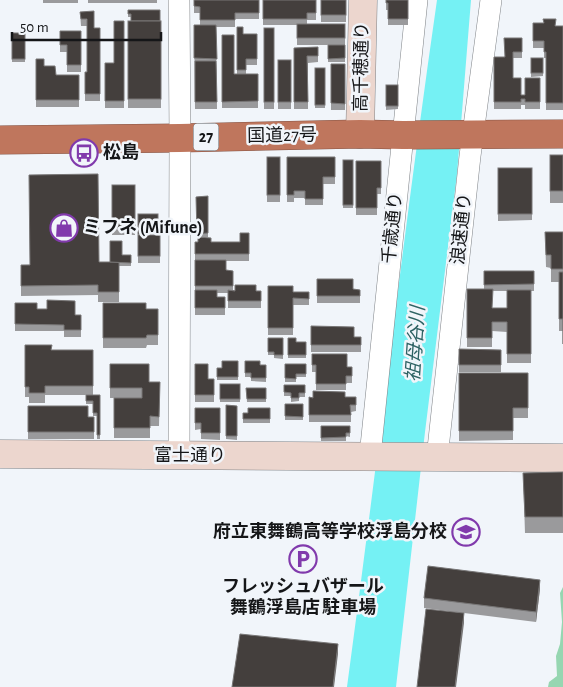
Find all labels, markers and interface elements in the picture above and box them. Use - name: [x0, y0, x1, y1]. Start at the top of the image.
- scale bar: [12, 10, 161, 42]
- text: 50 m: [20, 20, 49, 35]
- street label: 高千穂通り: [351, 22, 372, 112]
- road number: 27: [194, 124, 218, 150]
- street label: 国道27号: [247, 124, 317, 146]
- bus stop icon: 松島: [69, 138, 99, 168]
- place label: 松島: [103, 142, 139, 162]
- street label: 千歳通り: [379, 191, 406, 265]
- street label: 浪速通り: [448, 192, 475, 266]
- shop icon: ミフネ (Mifune): [49, 213, 79, 243]
- place label: ミフネ (Mifune): [83, 218, 203, 237]
- water label: 祖母谷川: [403, 303, 428, 383]
- street label: 富士通り: [154, 446, 226, 465]
- school or university icon: 府立東舞鶴高等学校浮島分校: [451, 517, 481, 547]
- place label: 府立東舞鶴高等学校浮島分校: [213, 521, 447, 541]
- parking icon: フレッシュバザール 舞鶴浮島店 駐車場: [288, 544, 318, 574]
- place label: フレッシュバザール 舞鶴浮島店 駐車場: [222, 576, 384, 617]

